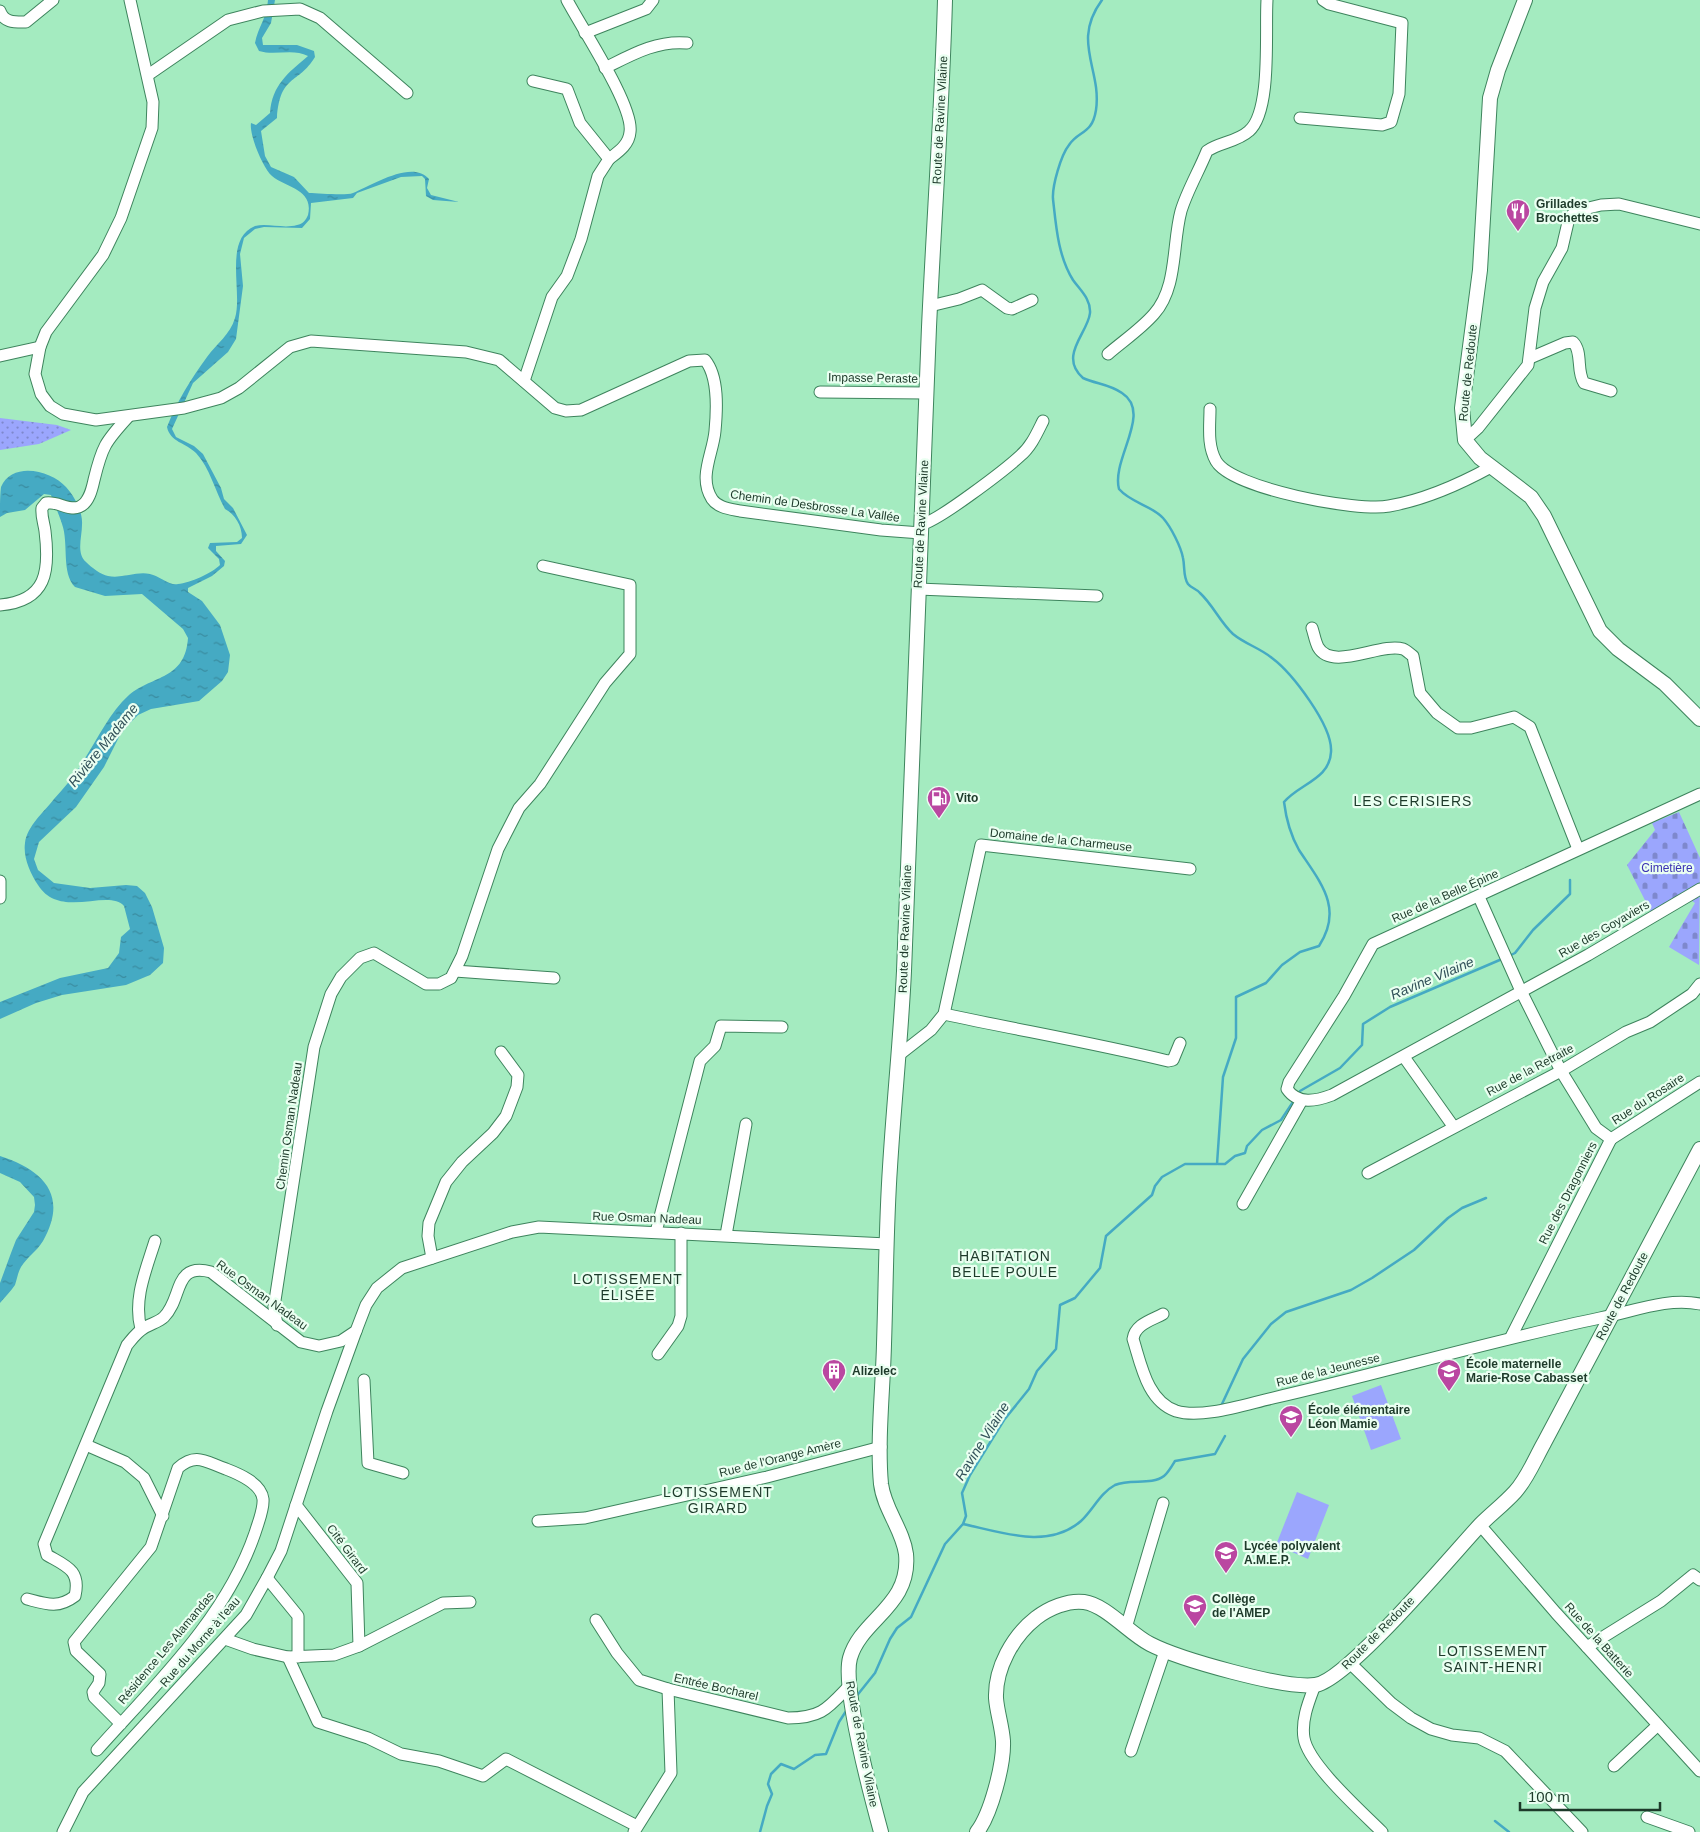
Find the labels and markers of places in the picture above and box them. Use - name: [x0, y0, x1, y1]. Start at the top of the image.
- place label: Grillades Brochettes: [1536, 197, 1599, 225]
- restaurant icon: Grillades Brochettes: [1505, 198, 1531, 232]
- fuel station icon: Vito: [926, 785, 952, 819]
- place label: Vito: [956, 791, 978, 805]
- place label: École maternelle Marie-Rose Cabasset: [1466, 1356, 1587, 1385]
- building icon: Alizelec: [821, 1358, 847, 1392]
- school or university icon: École maternelle Marie-Rose Cabasset: [1436, 1358, 1462, 1392]
- place label: Alizelec: [852, 1364, 897, 1378]
- place label: École élémentaire Léon Mamie: [1308, 1402, 1410, 1431]
- school or university icon: École élémentaire Léon Mamie: [1278, 1404, 1304, 1438]
- place label: Lycée polyvalent A.M.E.P.: [1244, 1539, 1340, 1567]
- school or university icon: Lycée polyvalent A.M.E.P.: [1213, 1540, 1239, 1574]
- place label: Collège de l'AMEP: [1212, 1592, 1270, 1620]
- school or university icon: Collège de l'AMEP: [1182, 1593, 1208, 1627]

